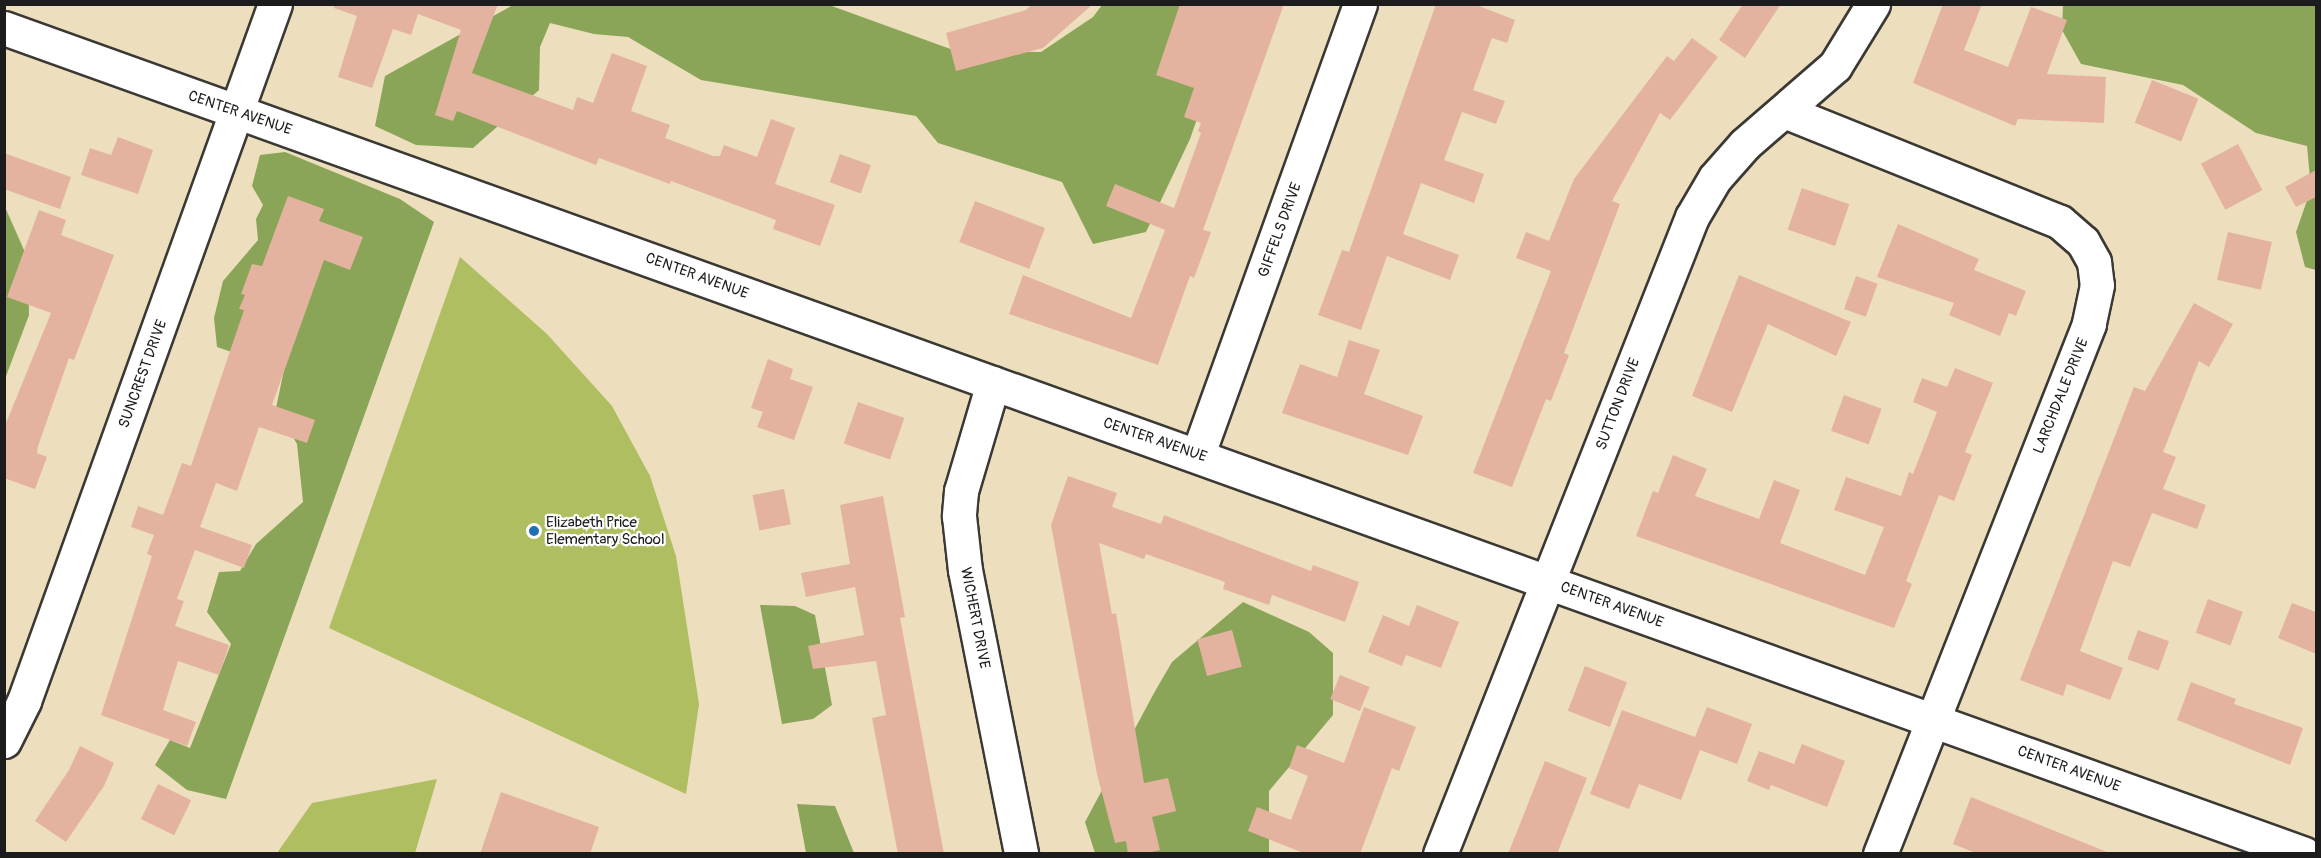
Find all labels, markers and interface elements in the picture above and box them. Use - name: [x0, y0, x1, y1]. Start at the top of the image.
- street label: CENTER AVENUE: [186, 87, 294, 139]
- street label: GIFFELS DRIVE: [1255, 180, 1305, 280]
- street label: CENTER AVENUE: [643, 249, 751, 303]
- street label: SUNCREST DRIVE: [115, 317, 171, 431]
- street label: LARCHDALE DRIVE: [2030, 335, 2092, 457]
- street label: SUTTON DRIVE: [1592, 355, 1644, 453]
- street label: CENTER AVENUE: [1101, 414, 1209, 466]
- place label: Elizabeth Price Elementary School: [546, 513, 664, 548]
- marker: Elizabeth Price Elementary School: [527, 524, 541, 538]
- street label: WICHERT DRIVE: [956, 566, 994, 670]
- street label: CENTER AVENUE: [1558, 578, 1666, 632]
- street label: CENTER AVENUE: [2015, 742, 2123, 796]

